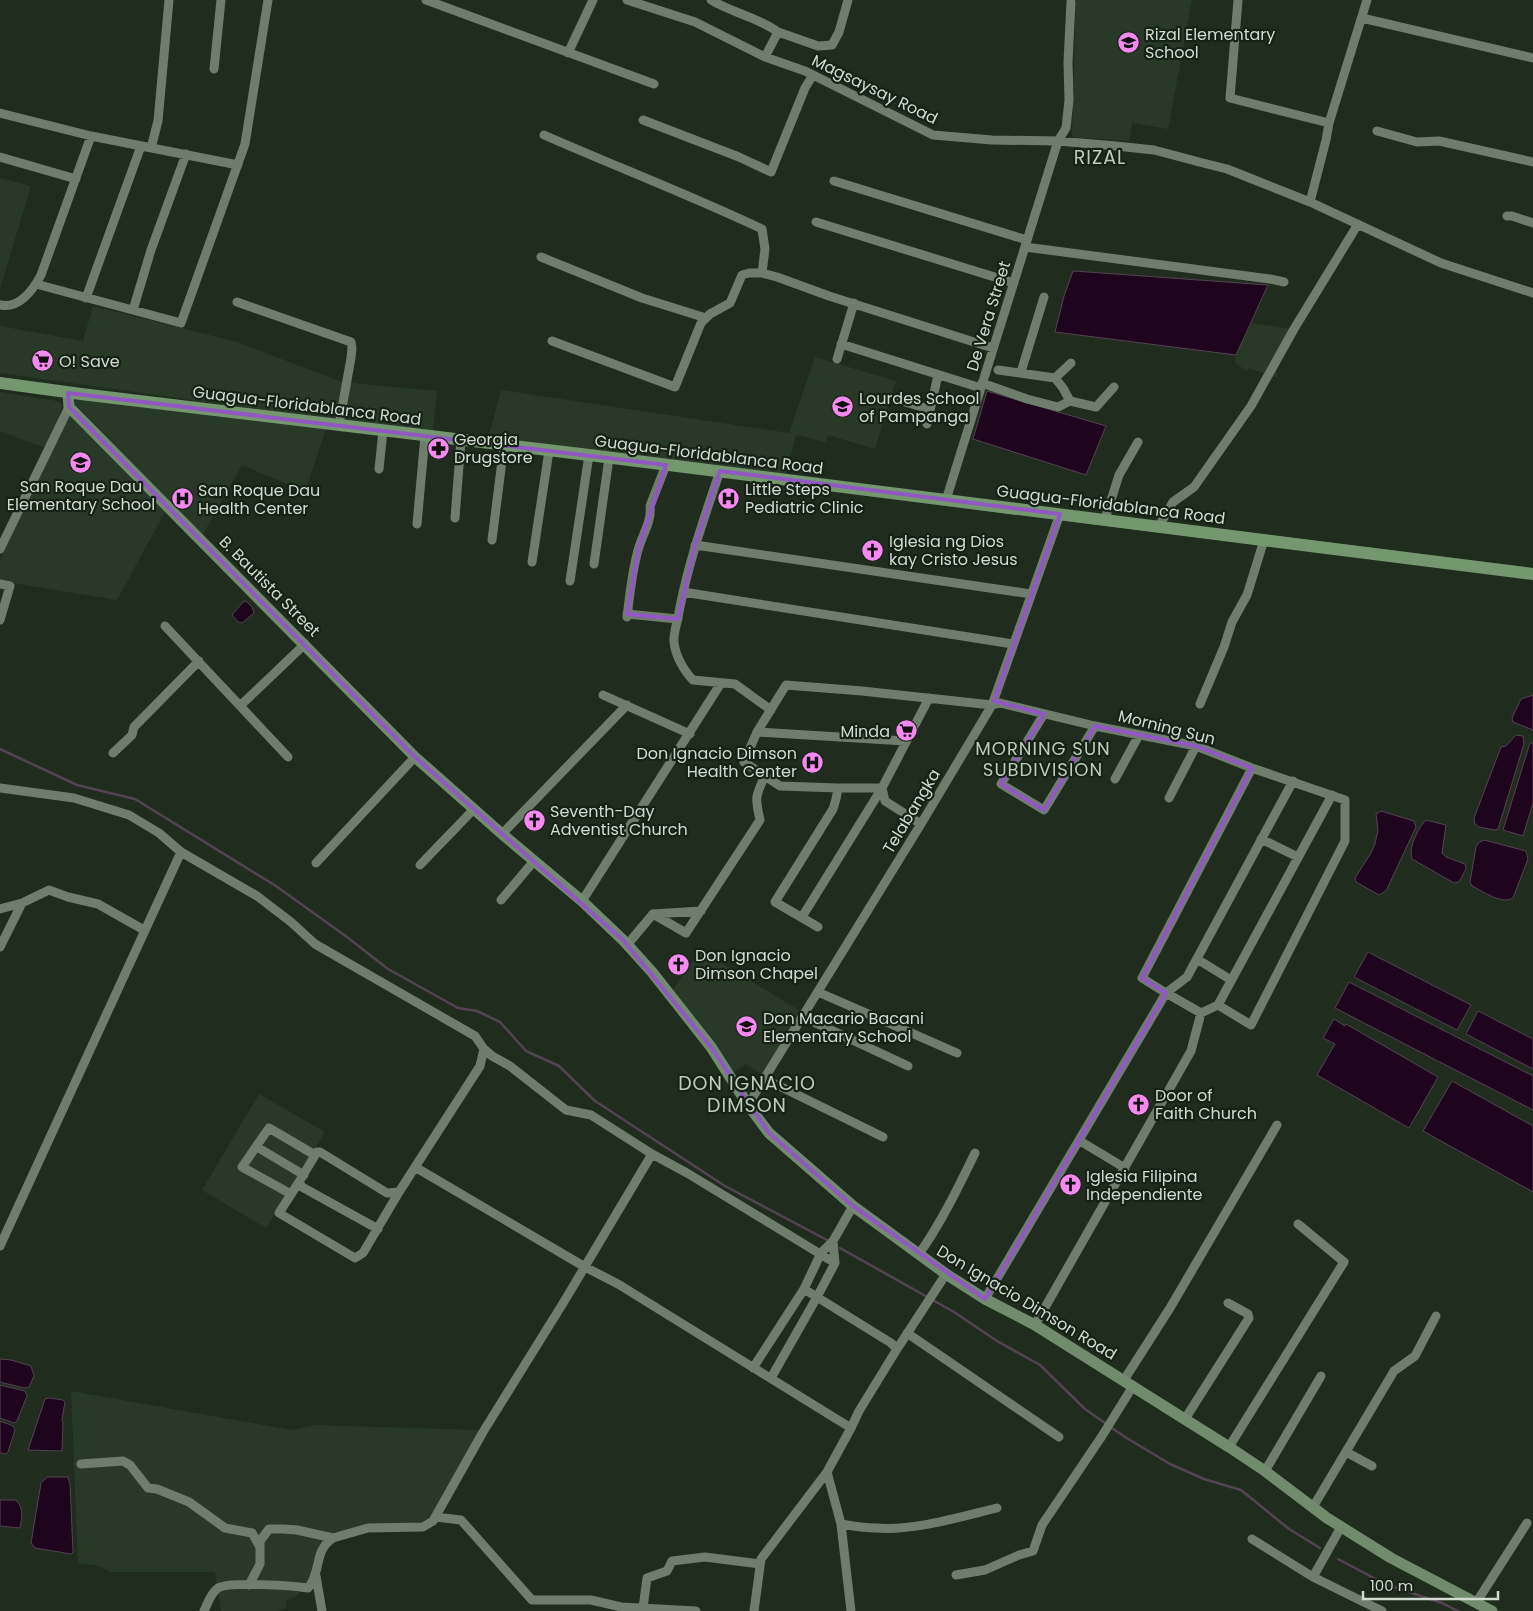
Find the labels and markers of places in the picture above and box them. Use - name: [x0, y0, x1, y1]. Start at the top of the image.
- place label: Rizal Elementary School: [1145, 23, 1275, 64]
- school or university icon: Rizal Elementary School: [1117, 31, 1141, 55]
- supermarket icon: O! Save: [31, 349, 55, 373]
- place label: O! Save: [59, 350, 120, 373]
- place label: Lourdes School of Pampanga: [859, 387, 979, 428]
- school or university icon: Lourdes School of Pampanga: [831, 395, 855, 419]
- place label: Georgia Drugstore: [454, 428, 533, 469]
- pharmacy icon: Georgia Drugstore: [426, 436, 450, 460]
- school or university icon: San Roque Dau Elementary School: [69, 450, 93, 474]
- place label: San Roque Dau Elementary School: [7, 475, 155, 516]
- place label: Little Steps Pediatric Clinic: [745, 478, 864, 519]
- place label: San Roque Dau Health Center: [198, 479, 320, 520]
- hospital icon: Little Steps Pediatric Clinic: [717, 486, 741, 510]
- hospital icon: San Roque Dau Health Center: [170, 487, 194, 511]
- place label: Iglesia ng Dios kay Cristo Jesus: [889, 530, 1018, 571]
- church icon: Iglesia ng Dios kay Cristo Jesus: [861, 538, 885, 562]
- supermarket icon: Minda: [894, 719, 918, 743]
- place label: Minda: [840, 720, 890, 743]
- place label: Don Ignacio Dimson Health Center: [636, 742, 797, 783]
- hospital icon: Don Ignacio Dimson Health Center: [801, 750, 825, 774]
- place label: Seventh-Day Adventist Church: [550, 800, 688, 841]
- church icon: Seventh-Day Adventist Church: [522, 808, 546, 832]
- place label: Don Ignacio Dimson Chapel: [695, 944, 818, 985]
- church icon: Don Ignacio Dimson Chapel: [667, 952, 691, 976]
- place label: Don Macario Bacani Elementary School: [763, 1007, 924, 1048]
- school or university icon: Don Macario Bacani Elementary School: [735, 1015, 759, 1039]
- place label: Door of Faith Church: [1155, 1084, 1257, 1125]
- church icon: Door of Faith Church: [1127, 1092, 1151, 1116]
- place label: Iglesia Filipina Independiente: [1086, 1165, 1203, 1206]
- church icon: Iglesia Filipina Independiente: [1058, 1173, 1082, 1197]

